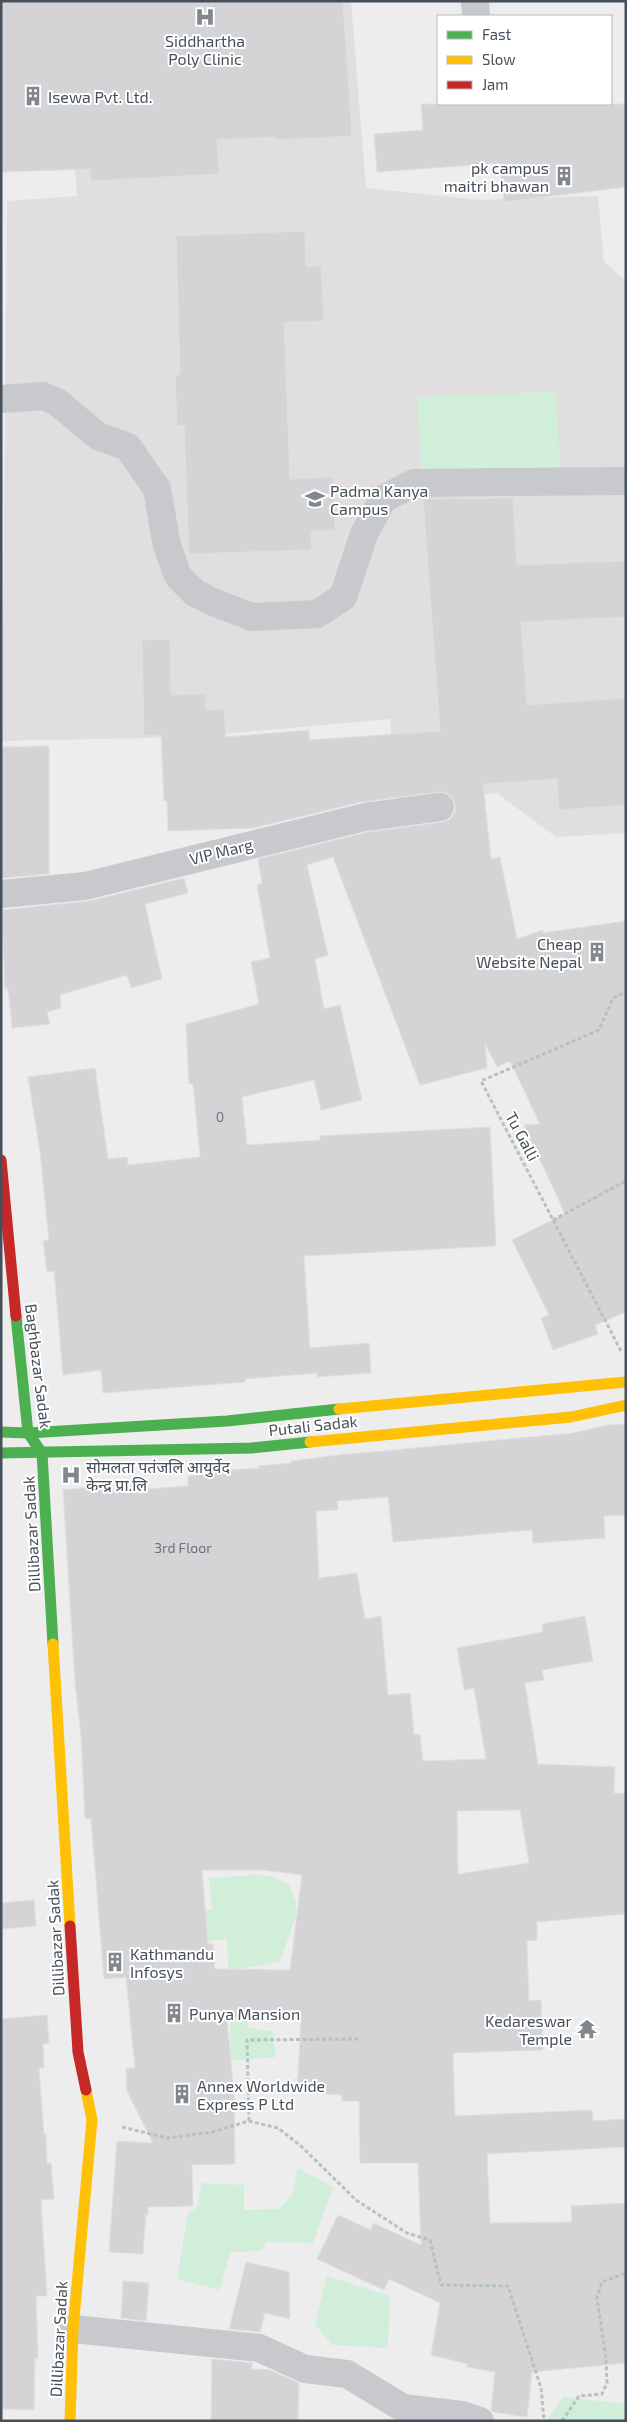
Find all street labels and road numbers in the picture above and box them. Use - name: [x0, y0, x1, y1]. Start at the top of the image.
- street label: VIP Marg: [187, 834, 255, 868]
- street label: Tu Galli: [502, 1108, 544, 1164]
- street label: Baghbazar Sadak: [22, 1303, 56, 1429]
- street label: Putali Sadak: [267, 1411, 359, 1439]
- street label: Dillibazar Sadak: [18, 1475, 44, 1593]
- street label: Dillibazar Sadak: [42, 1879, 68, 1997]
- street label: Dillibazar Sadak: [45, 2280, 71, 2398]

